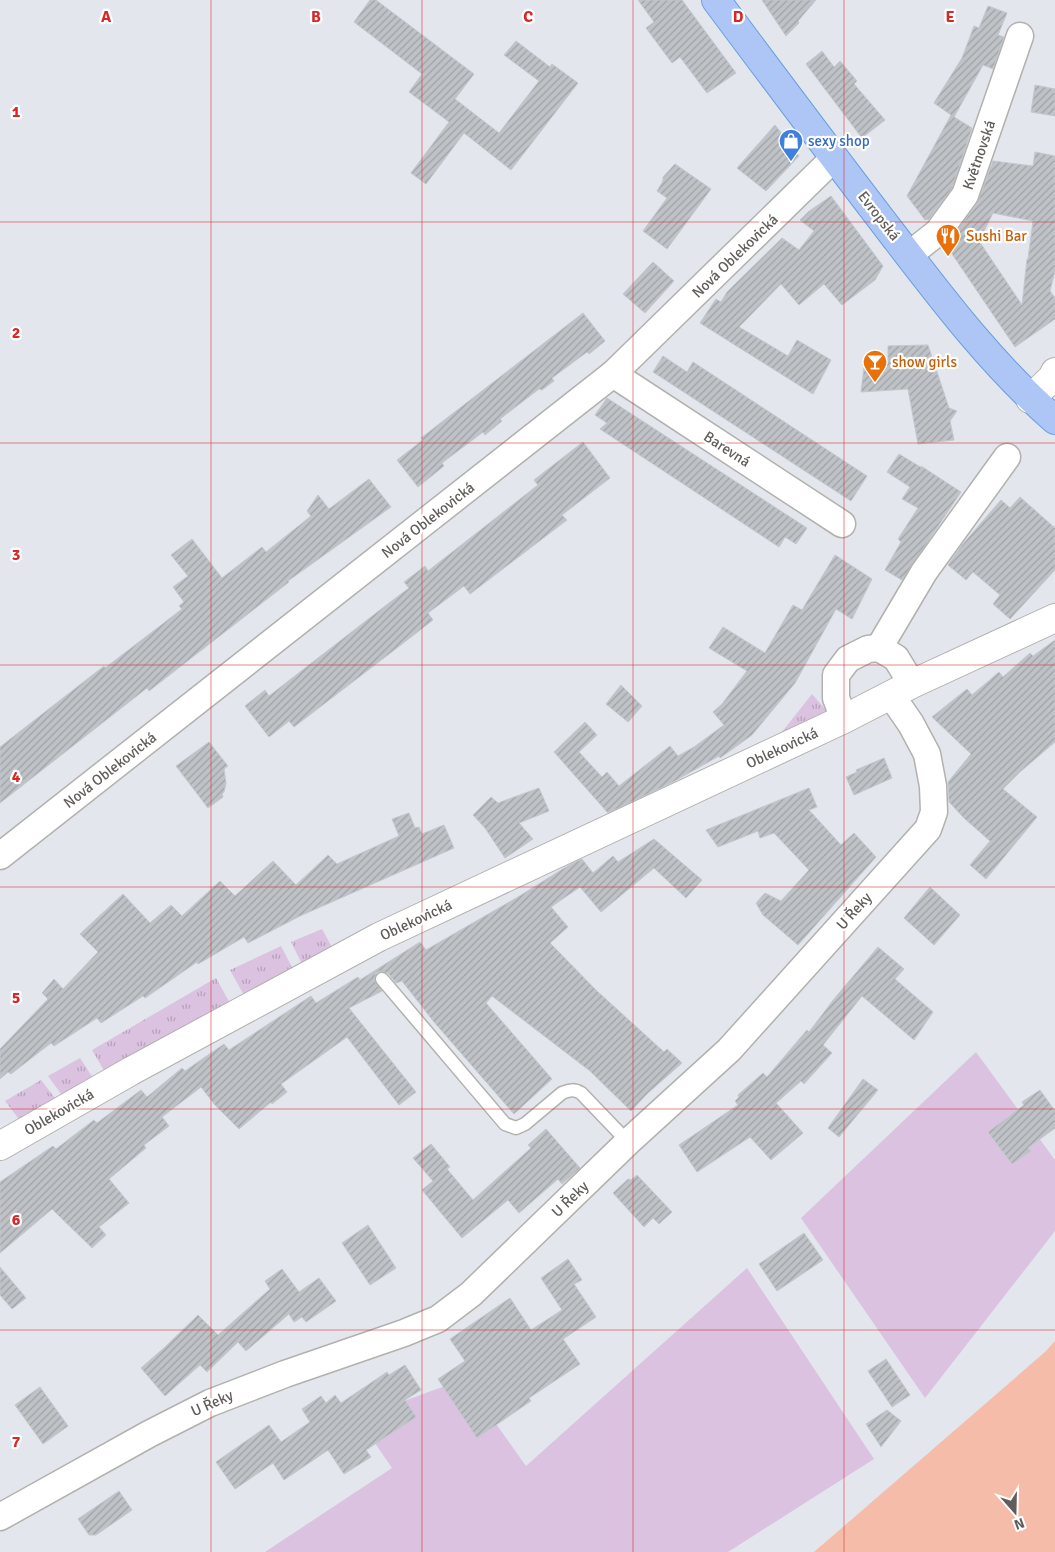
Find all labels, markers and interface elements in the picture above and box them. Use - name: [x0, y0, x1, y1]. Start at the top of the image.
- text: A: [101, 7, 112, 27]
- text: B: [311, 7, 321, 27]
- text: C: [523, 7, 533, 27]
- text: D: [733, 7, 744, 27]
- text: E: [945, 7, 955, 27]
- text: 1: [12, 102, 21, 122]
- street label: Květnovská: [959, 118, 999, 192]
- shop icon: sexy shop: [778, 128, 804, 162]
- place label: sexy shop: [808, 132, 870, 150]
- street label: Evropská: [854, 188, 904, 244]
- street label: Nová Oblekovická: [688, 210, 782, 302]
- restaurant icon: Sushi Bar: [935, 223, 961, 257]
- place label: Sushi Bar: [966, 227, 1027, 245]
- text: 2: [12, 323, 20, 343]
- bar icon: show girls: [862, 349, 888, 383]
- place label: show girls: [892, 353, 957, 371]
- street label: Barevná: [700, 427, 754, 471]
- street label: Nová Oblekovická: [378, 478, 478, 562]
- text: 3: [12, 545, 20, 565]
- street label: Oblekovická: [743, 724, 821, 772]
- street label: Nová Oblekovická: [60, 728, 160, 812]
- text: 4: [12, 767, 21, 787]
- street label: U Řeky: [832, 888, 875, 933]
- street label: Oblekovická: [377, 896, 455, 944]
- text: 5: [12, 988, 20, 1008]
- street label: Oblekovická: [21, 1085, 97, 1139]
- street label: U Řeky: [547, 1176, 592, 1221]
- text: 6: [12, 1210, 21, 1230]
- street label: U Řeky: [188, 1385, 236, 1420]
- text: 7: [12, 1432, 21, 1452]
- north arrow: [990, 1487, 1040, 1537]
- text: N: [1012, 1514, 1027, 1533]

